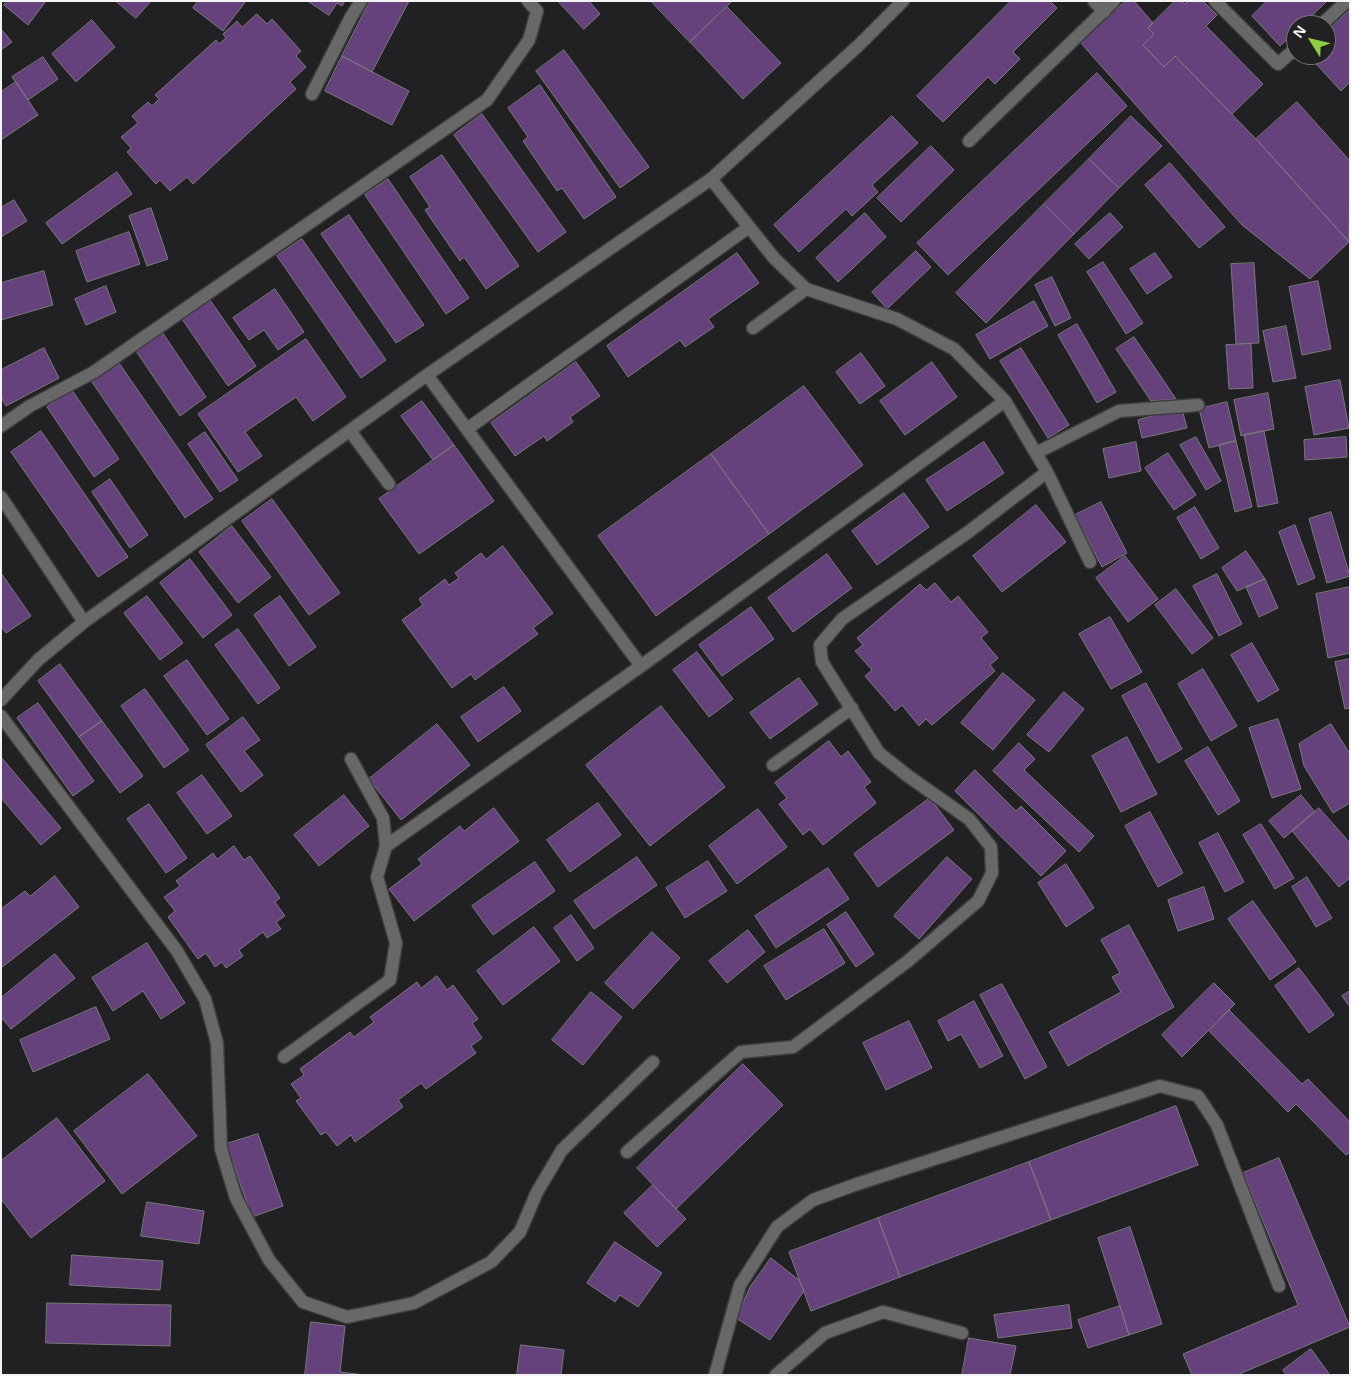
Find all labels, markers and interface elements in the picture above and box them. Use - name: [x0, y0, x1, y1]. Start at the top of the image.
- north arrow: [1286, 15, 1336, 65]
- text: N: [1288, 21, 1310, 42]

